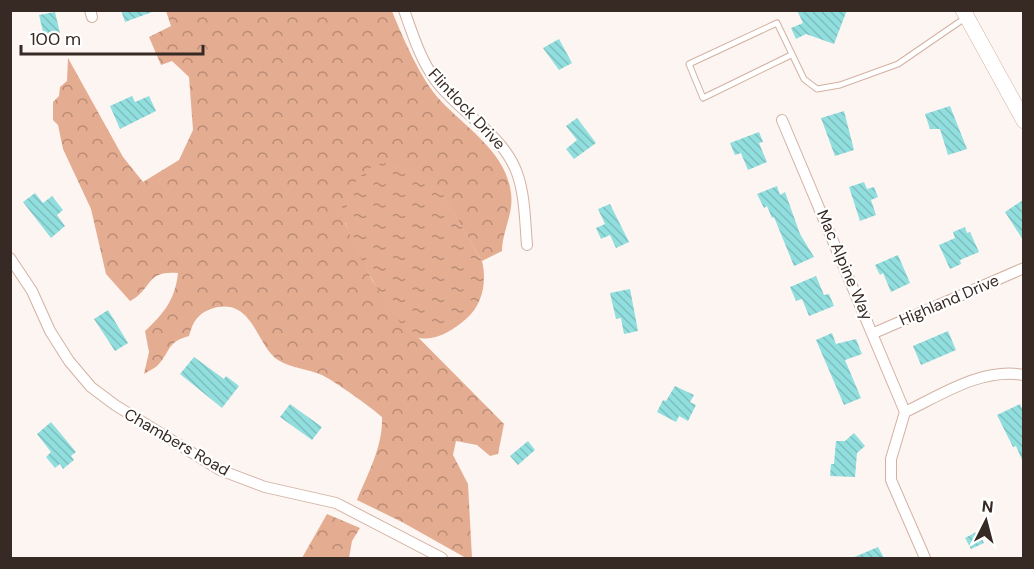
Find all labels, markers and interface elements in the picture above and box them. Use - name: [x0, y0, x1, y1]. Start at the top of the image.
- scale bar: [21, 18, 202, 56]
- text: 100 m: [30, 27, 81, 51]
- street label: Flintlock Drive: [424, 64, 510, 154]
- street label: Mac Alpine Way: [812, 206, 878, 324]
- street label: Highland Drive: [896, 270, 1002, 330]
- street label: Chambers Road: [121, 403, 233, 481]
- north arrow: [956, 491, 1016, 551]
- text: N: [981, 496, 994, 518]

